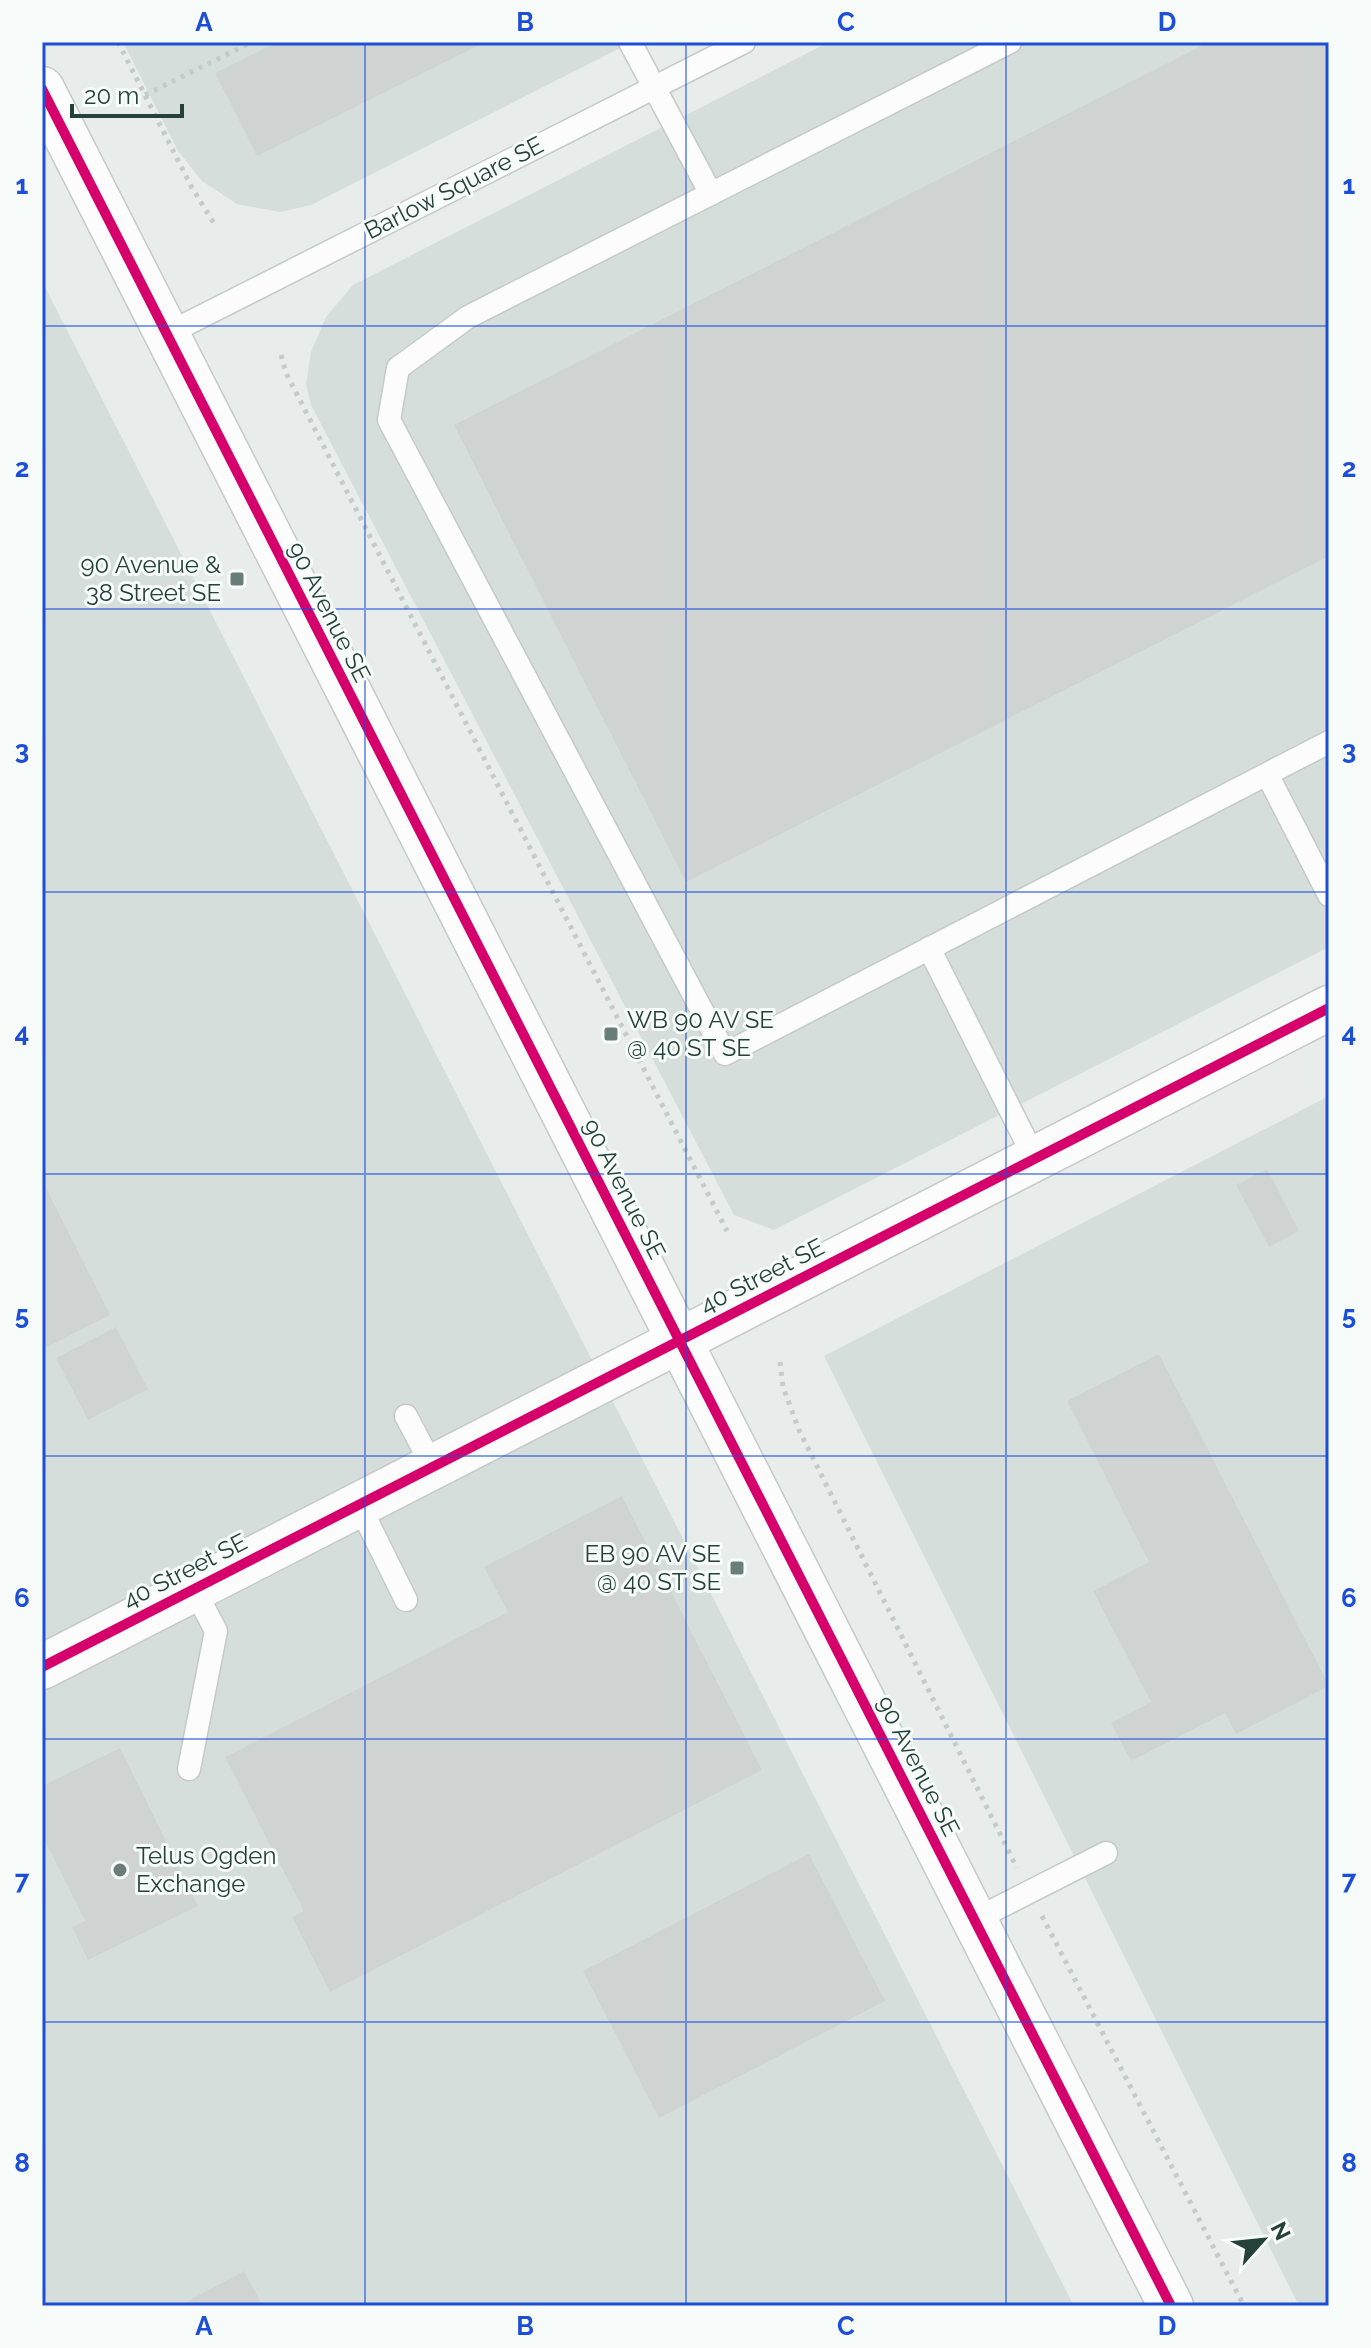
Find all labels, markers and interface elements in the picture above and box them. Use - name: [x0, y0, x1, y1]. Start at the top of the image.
- text: A: [195, 7, 213, 37]
- text: B: [516, 7, 534, 37]
- text: C: [837, 7, 855, 37]
- text: D: [1158, 7, 1176, 37]
- scale bar: [72, 68, 182, 118]
- text: 20 m: [84, 81, 139, 110]
- street label: Barlow Square SE: [359, 130, 548, 245]
- text: 1: [16, 170, 29, 200]
- text: 1: [1343, 170, 1356, 200]
- text: 2: [15, 453, 29, 483]
- text: 2: [1342, 453, 1356, 483]
- street label: 90 Avenue SE: [282, 537, 377, 687]
- place label: 90 Avenue & 38 Street SE: [81, 550, 221, 607]
- marker: 90 Avenue & 38 Street SE: [228, 570, 246, 588]
- text: 3: [15, 735, 29, 765]
- text: 3: [1342, 735, 1356, 765]
- place label: WB 90 AV SE @ 40 ST SE: [627, 1005, 774, 1062]
- text: 4: [15, 1018, 29, 1048]
- text: 4: [1342, 1018, 1356, 1048]
- marker: WB 90 AV SE @ 40 ST SE: [602, 1025, 620, 1043]
- street label: 90 Avenue SE: [577, 1114, 672, 1264]
- street label: 40 Street SE: [695, 1232, 829, 1319]
- text: 5: [15, 1300, 29, 1330]
- text: 5: [1342, 1300, 1356, 1330]
- street label: 40 Street SE: [118, 1527, 252, 1614]
- place label: EB 90 AV SE @ 40 ST SE: [585, 1539, 721, 1596]
- marker: EB 90 AV SE @ 40 ST SE: [728, 1559, 746, 1577]
- text: 6: [14, 1583, 30, 1613]
- text: 6: [1341, 1583, 1357, 1613]
- street label: 90 Avenue SE: [871, 1691, 966, 1841]
- place label: Telus Ogden Exchange: [136, 1841, 276, 1898]
- marker: Telus Ogden Exchange: [111, 1861, 129, 1879]
- text: 7: [15, 1865, 30, 1895]
- text: 7: [1342, 1865, 1357, 1895]
- text: 8: [14, 2148, 30, 2178]
- text: 8: [1341, 2148, 1357, 2178]
- north arrow: [1223, 2200, 1303, 2280]
- text: N: [1265, 2218, 1296, 2244]
- text: A: [195, 2311, 213, 2341]
- text: B: [516, 2311, 534, 2341]
- text: C: [837, 2311, 855, 2341]
- text: D: [1158, 2311, 1176, 2341]

